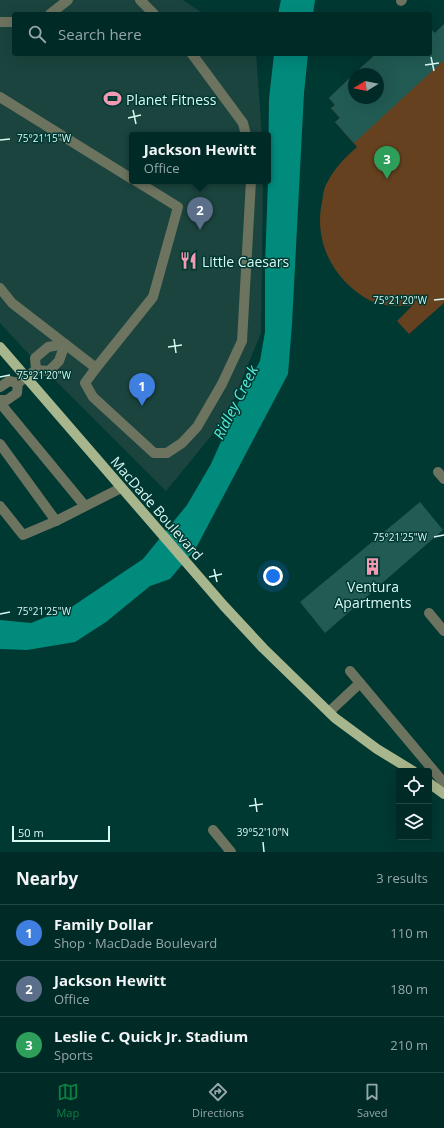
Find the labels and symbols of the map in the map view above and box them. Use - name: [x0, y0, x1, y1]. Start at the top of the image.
- north arrow: [348, 68, 384, 104]
- sports icon: Planet Fitness: [103, 89, 123, 109]
- place label: Planet Fitness: [126, 90, 217, 109]
- text: 75°21'15"W: [17, 131, 72, 145]
- pin: 3: [374, 146, 400, 179]
- pin: 2: [187, 197, 213, 230]
- restaurant icon: Little Caesars: [179, 251, 199, 271]
- place label: Little Caesars: [202, 252, 289, 271]
- text: 75°21'20"W: [373, 293, 428, 307]
- water label: Ridley Creek: [208, 361, 262, 442]
- text: 75°21'20"W: [17, 368, 72, 382]
- pin: 1: [129, 373, 155, 406]
- street label: MacDade Boulevard: [107, 452, 207, 564]
- text: 75°21'25"W: [373, 530, 428, 544]
- building icon: Ventura Apartments: [363, 556, 383, 576]
- your location: [263, 566, 283, 586]
- place label: Ventura Apartments: [335, 577, 412, 612]
- text: 75°21'25"W: [17, 604, 72, 618]
- scale bar: [12, 824, 110, 843]
- text: 39°52'10"N: [237, 825, 289, 839]

